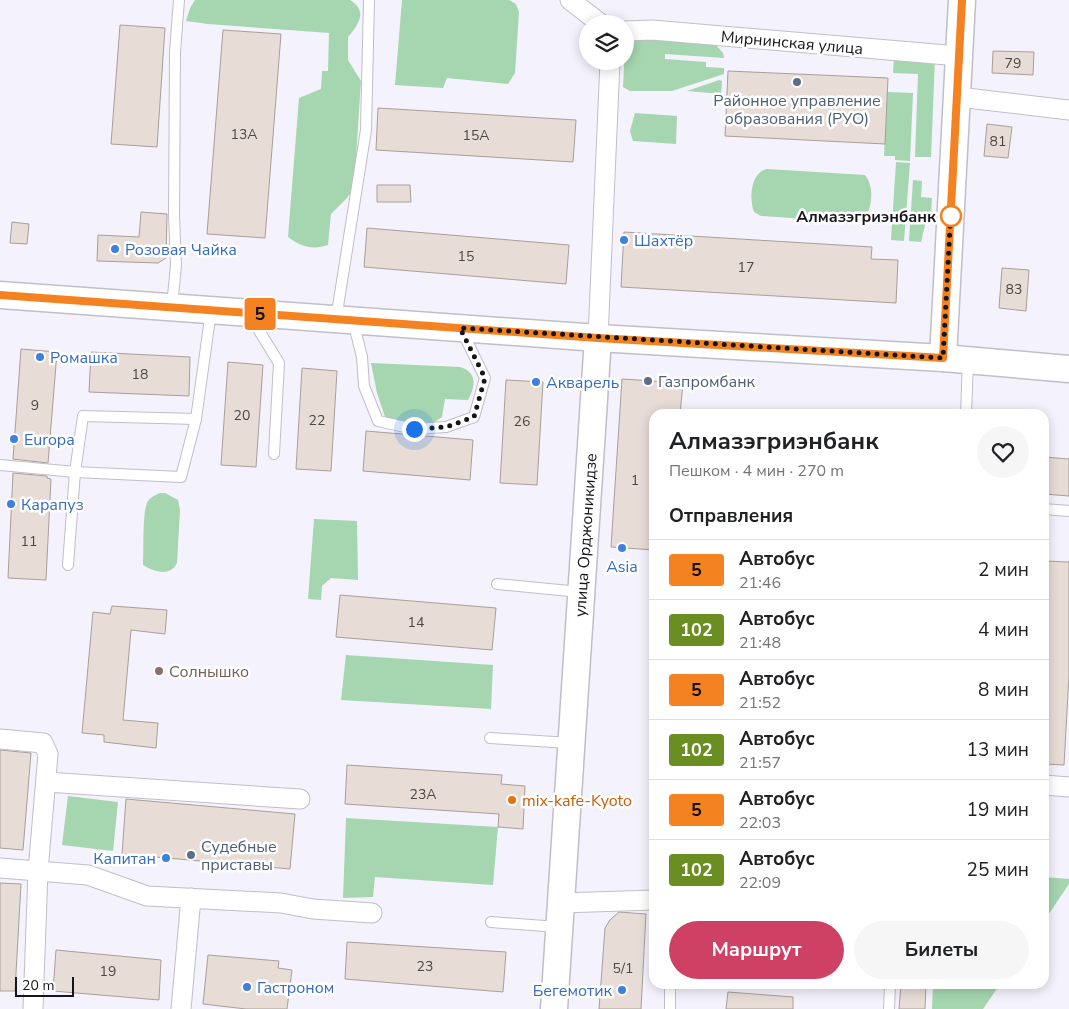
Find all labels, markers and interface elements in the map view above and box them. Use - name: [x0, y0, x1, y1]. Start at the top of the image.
- map controls: [579, 15, 634, 70]
- button: layers: [579, 15, 634, 70]
- street label: Мирнинская улица: [720, 26, 864, 60]
- house number: 79: [1005, 54, 1021, 73]
- marker: Районное управление образования (РУО): [791, 76, 803, 88]
- place label: Районное управление образования (РУО): [713, 90, 881, 130]
- house number: 13А: [230, 125, 258, 144]
- house number: 15А: [462, 126, 490, 145]
- house number: 81: [990, 132, 1006, 151]
- marker: Алмазэгриэнбанк: [940, 205, 962, 227]
- place label: Алмазэгриэнбанк: [796, 206, 937, 228]
- place label: Шахтёр: [634, 230, 693, 252]
- marker: Шахтёр: [618, 234, 630, 246]
- place label: Розовая Чайка: [125, 239, 237, 261]
- marker: Розовая Чайка: [109, 243, 121, 255]
- house number: 15: [458, 247, 474, 266]
- house number: 17: [738, 258, 754, 277]
- house number: 83: [1006, 280, 1022, 299]
- line badge: 5: [244, 298, 276, 330]
- text: 5: [255, 302, 265, 326]
- place label: Ромашка: [50, 347, 118, 369]
- marker: Ромашка: [34, 351, 46, 363]
- house number: 18: [132, 365, 148, 384]
- place label: Газпромбанк: [658, 371, 756, 393]
- place label: Акварель: [546, 372, 619, 394]
- marker: Газпромбанк: [642, 375, 654, 387]
- marker: Акварель: [530, 376, 542, 388]
- house number: 9: [31, 396, 39, 415]
- house number: 20: [234, 406, 250, 425]
- house number: 22: [309, 411, 325, 430]
- house number: 26: [514, 412, 530, 431]
- your location: [402, 417, 427, 442]
- text: Алмазэгриэнбанк: [669, 425, 879, 457]
- button: heart: [977, 426, 1029, 478]
- place label: Europa: [24, 429, 75, 451]
- marker: Europa: [8, 433, 20, 445]
- street label: улица Орджоникидзе: [569, 452, 603, 618]
- text: Пешком · 4 мин · 270 m: [669, 460, 844, 482]
- house number: 1: [631, 471, 639, 490]
- place label: Карапуз: [21, 494, 84, 516]
- marker: Карапуз: [5, 498, 17, 510]
- text: Отправления: [669, 503, 793, 529]
- house number: 11: [21, 532, 37, 551]
- marker: Asia: [616, 542, 628, 554]
- text: Автобус: [739, 546, 815, 572]
- place label: Asia: [606, 556, 638, 578]
- text: 2 мин: [978, 557, 1029, 583]
- text: 5: [691, 558, 702, 582]
- text: 21:46: [739, 572, 781, 594]
- text: Автобус: [739, 606, 815, 632]
- house number: 14: [408, 613, 424, 632]
- text: 4 мин: [978, 617, 1029, 643]
- text: 102: [680, 618, 713, 642]
- text: 21:48: [739, 632, 781, 654]
- place label: Солнышко: [169, 661, 249, 683]
- marker: Солнышко: [153, 665, 165, 677]
- text: Автобус: [739, 666, 815, 692]
- text: 8 мин: [978, 677, 1029, 703]
- text: 5: [691, 678, 702, 702]
- text: 21:52: [739, 692, 781, 714]
- text: Автобус: [739, 726, 815, 752]
- text: 13 мин: [967, 737, 1029, 763]
- text: 102: [680, 738, 713, 762]
- text: 21:57: [739, 752, 781, 774]
- house number: 23А: [409, 785, 437, 804]
- text: Автобус: [739, 786, 815, 812]
- place label: mix-kafe-Kyoto: [522, 790, 632, 812]
- marker: mix-kafe-Kyoto: [506, 794, 518, 806]
- text: 19 мин: [967, 797, 1029, 823]
- text: 5: [691, 798, 702, 822]
- text: 22:03: [739, 812, 781, 834]
- place label: Судебные приставы: [201, 836, 277, 876]
- text: Автобус: [739, 846, 815, 872]
- place label: Капитан: [93, 848, 156, 870]
- marker: Судебные приставы: [185, 849, 197, 861]
- marker: Капитан: [160, 852, 172, 864]
- text: 25 мин: [967, 857, 1029, 883]
- text: 102: [680, 858, 713, 882]
- text: 22:09: [739, 872, 781, 894]
- button: Маршрут: [669, 921, 844, 979]
- button: Билеты: [854, 921, 1029, 979]
- house number: 23: [417, 957, 433, 976]
- house number: 5/1: [613, 959, 633, 978]
- house number: 19: [100, 962, 116, 981]
- scale bar: [15, 974, 74, 997]
- text: 20 m: [22, 976, 54, 995]
- place label: Гастроном: [257, 977, 334, 999]
- place label: Бегемотик: [533, 980, 613, 1002]
- marker: Гастроном: [241, 981, 253, 993]
- marker: Бегемотик: [616, 984, 628, 996]

